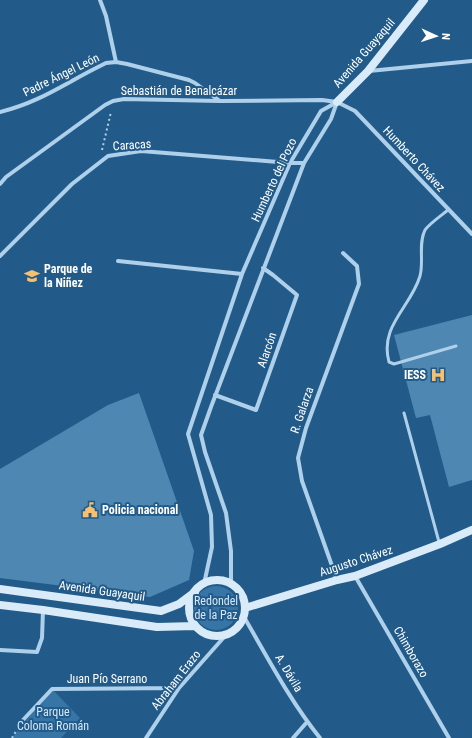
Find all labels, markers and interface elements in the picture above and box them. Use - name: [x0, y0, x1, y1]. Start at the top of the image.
- street label: Avenida Guayaquil: [330, 16, 398, 90]
- north arrow: [416, 16, 456, 56]
- text: N: [439, 33, 452, 40]
- street label: Padre Ángel León: [20, 50, 102, 100]
- street label: Sebastián de Benalcázar: [121, 84, 238, 98]
- street label: Humberto Chávez: [380, 123, 448, 195]
- street label: Humberto del Pozo: [248, 136, 300, 224]
- street label: Caracas: [112, 137, 152, 153]
- place label: Parque de la Niñez: [44, 262, 93, 290]
- school or university icon: Parque de la Niñez: [23, 267, 41, 285]
- street label: Alarcón: [254, 330, 280, 369]
- hospital icon: IESS: [429, 366, 447, 384]
- place label: IESS: [404, 368, 427, 382]
- street label: R. Galarza: [288, 385, 317, 435]
- public building icon: Policia nacional: [81, 501, 99, 519]
- place label: Policia nacional: [102, 503, 178, 517]
- street label: Augusto Chávez: [318, 543, 394, 579]
- street label: Avenida Guayaquil: [58, 578, 146, 604]
- park label: Redondel de la Paz: [194, 594, 238, 622]
- street label: Chimborazo: [391, 624, 431, 680]
- street label: Abraham Erazo: [148, 647, 204, 713]
- street label: A. Dávila: [272, 652, 306, 695]
- street label: Juan Pío Serrano: [67, 672, 147, 686]
- park label: Parque Coloma Román: [17, 705, 89, 733]

